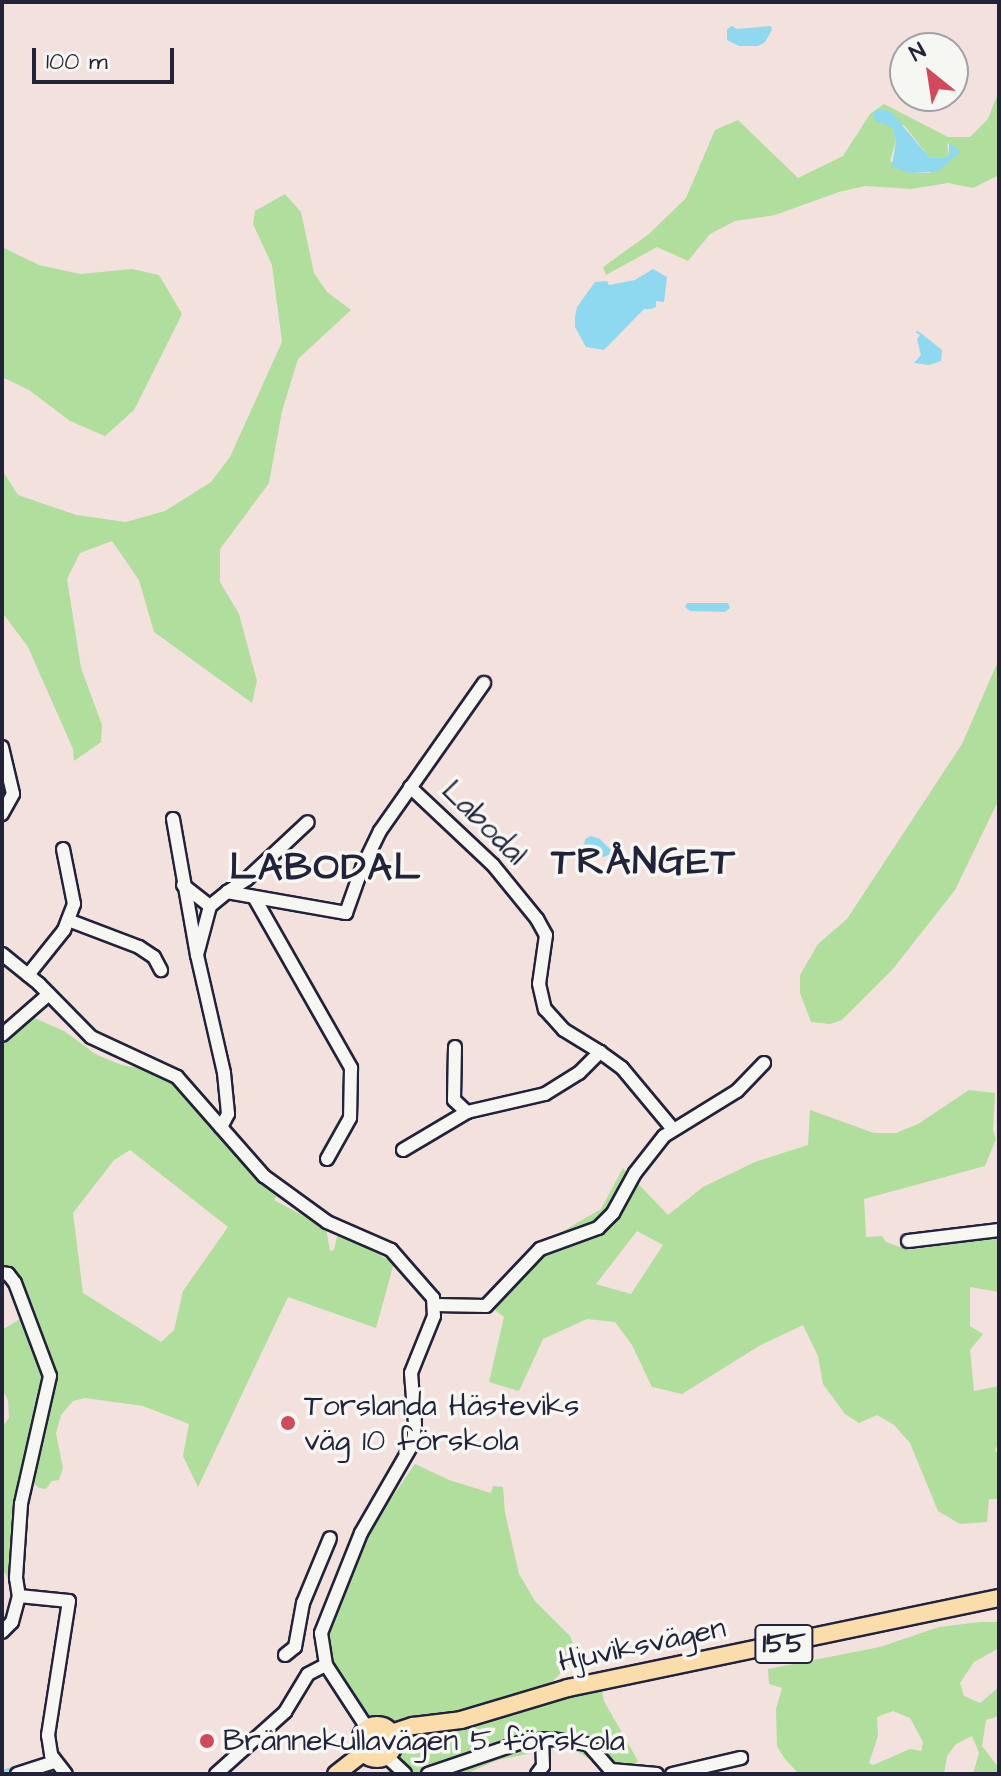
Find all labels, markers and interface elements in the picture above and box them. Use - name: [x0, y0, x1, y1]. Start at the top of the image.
- scale bar: [36, 32, 178, 82]
- north arrow: [889, 32, 969, 112]
- text: N: [904, 36, 931, 69]
- text: 100 m: [46, 45, 108, 79]
- street label: Labodal: [434, 773, 534, 873]
- district label: TRÅNGET: [551, 840, 737, 886]
- district label: LABODAL: [230, 846, 422, 892]
- place label: Torslanda Hästeviks väg 10 förskola: [304, 1388, 579, 1458]
- marker: Torslanda Hästeviks väg 10 förskola: [279, 1414, 297, 1432]
- street label: Hjuviksvägen: [555, 1610, 729, 1680]
- road number: 155: [754, 1620, 814, 1668]
- place label: Brännekullavägen 5 förskola: [223, 1723, 625, 1759]
- marker: Brännekullavägen 5 förskola: [198, 1732, 216, 1750]

